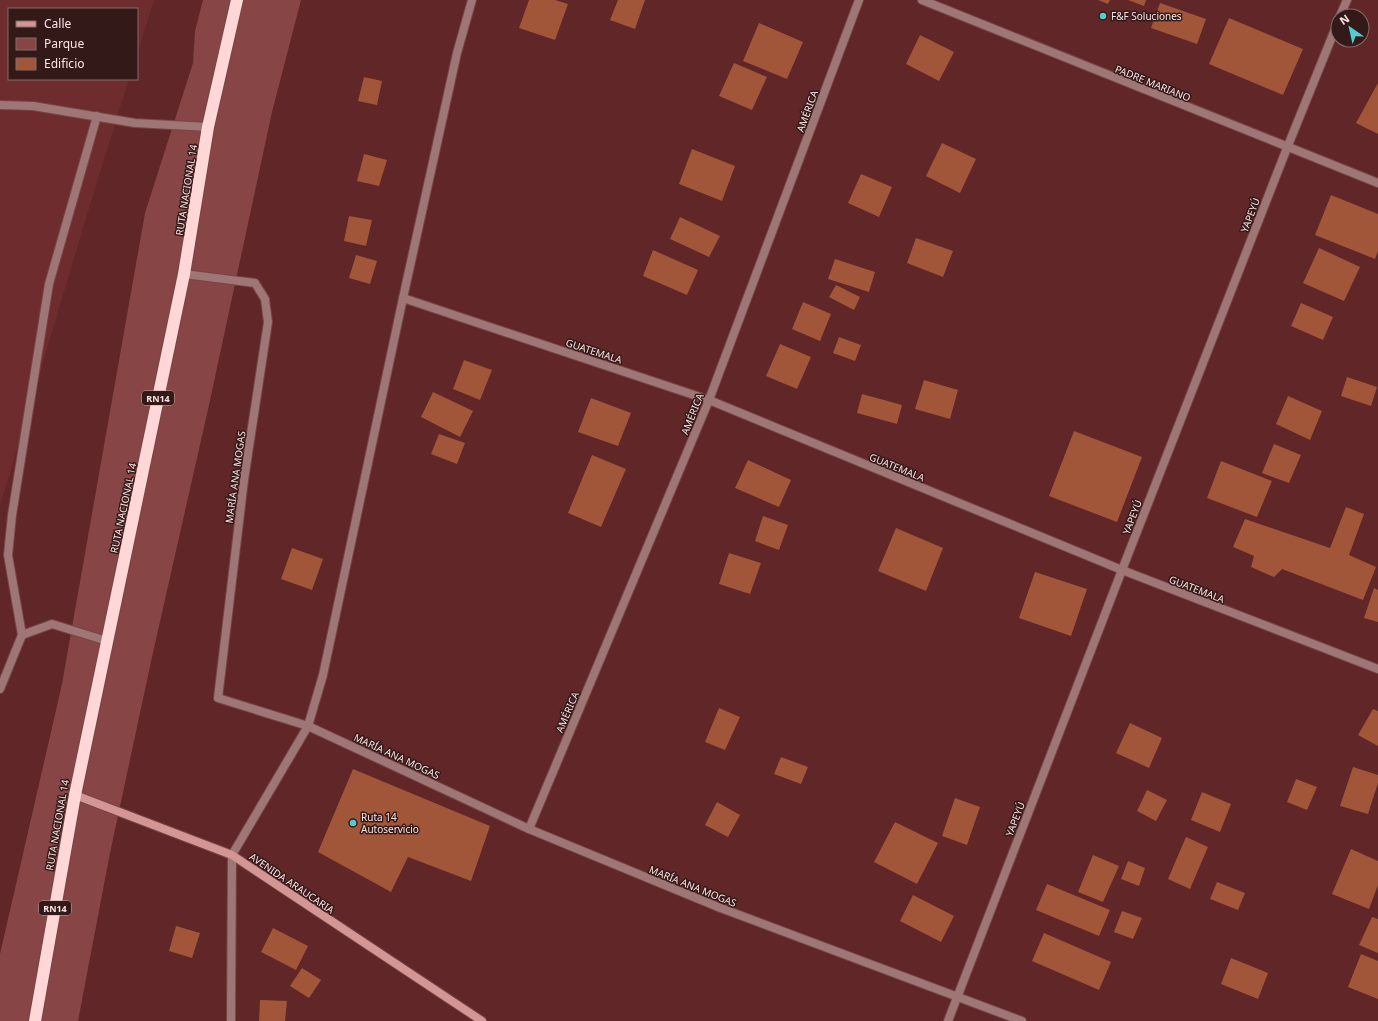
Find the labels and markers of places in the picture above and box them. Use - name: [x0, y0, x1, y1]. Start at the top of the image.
- place label: F&F Soluciones: [1111, 9, 1182, 23]
- marker: F&F Soluciones: [1098, 11, 1108, 21]
- place label: Ruta 14 Autoservicio: [361, 810, 419, 836]
- marker: Ruta 14 Autoservicio: [348, 818, 358, 828]

